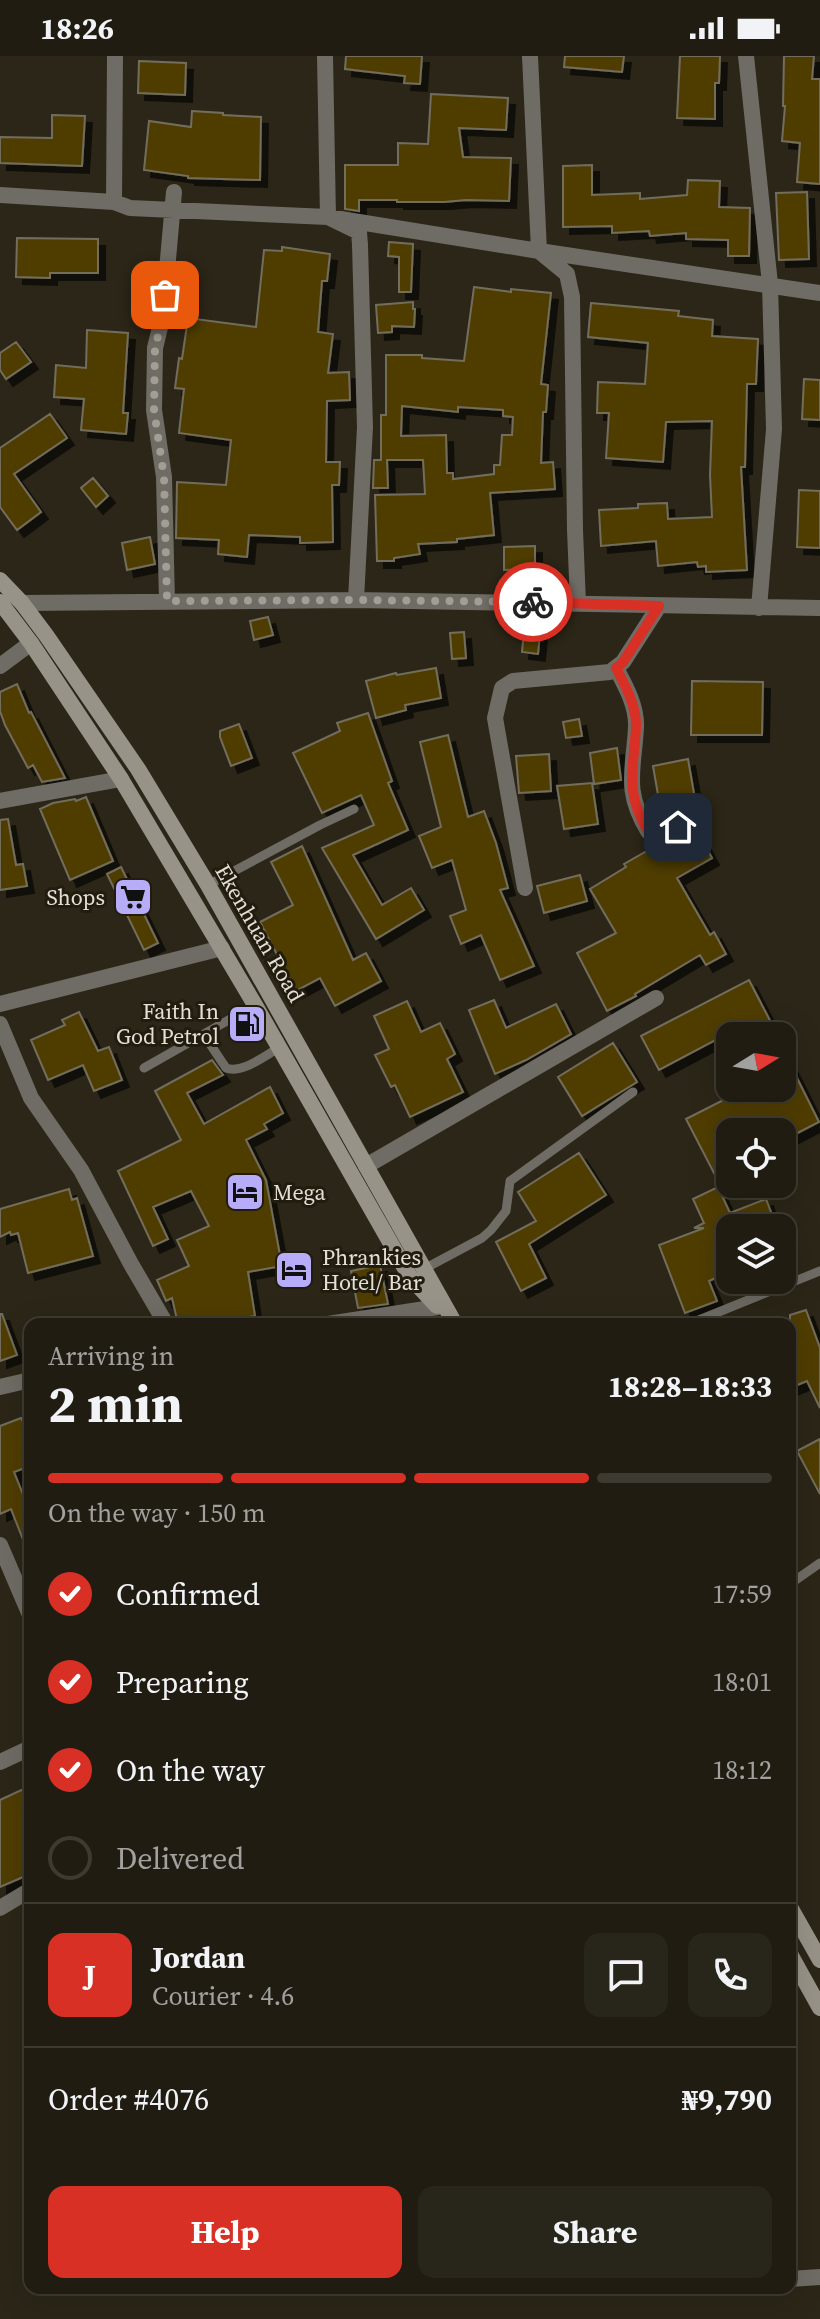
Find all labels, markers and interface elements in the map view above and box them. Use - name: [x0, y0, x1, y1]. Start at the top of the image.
- text: 18:26: [40, 8, 114, 49]
- pin: [131, 261, 199, 329]
- icon: bag: [143, 273, 187, 317]
- courier: [493, 562, 573, 642]
- icon: bike: [511, 580, 555, 624]
- pin: [644, 793, 712, 861]
- icon: home: [656, 805, 700, 849]
- street label: Ekenhuan Road: [208, 858, 312, 1008]
- supermarket icon: Shops: [112, 876, 154, 918]
- place label: Shops: [47, 882, 105, 912]
- place label: Faith In God Petrol: [116, 996, 219, 1051]
- fuel station icon: Faith In God Petrol: [226, 1003, 268, 1045]
- north arrow: [716, 1022, 796, 1102]
- map controls: [716, 1022, 796, 1294]
- button: locate: [716, 1118, 796, 1198]
- hotel icon: Mega: [224, 1171, 266, 1213]
- place label: Mega: [273, 1177, 327, 1207]
- button: layers: [716, 1214, 796, 1294]
- place label: Phrankies Hotel/ Bar: [322, 1242, 423, 1297]
- hotel icon: Phrankies Hotel/ Bar: [273, 1249, 315, 1291]
- text: Arriving in: [48, 1338, 174, 1374]
- text: 18:28–18:33: [608, 1366, 772, 1407]
- text: 2 min: [48, 1368, 183, 1439]
- text: On the way · 150 m: [48, 1495, 266, 1531]
- icon: check: [48, 1572, 92, 1616]
- text: Confirmed: [116, 1574, 260, 1615]
- text: 17:59: [712, 1576, 772, 1612]
- icon: check: [48, 1660, 92, 1704]
- text: Preparing: [116, 1662, 249, 1703]
- text: 18:01: [712, 1664, 772, 1700]
- icon: check: [48, 1748, 92, 1792]
- text: On the way: [116, 1750, 265, 1791]
- text: 18:12: [712, 1752, 772, 1788]
- text: Delivered: [116, 1838, 244, 1879]
- button: chat: [584, 1933, 668, 2017]
- button: phone: [688, 1933, 772, 2017]
- text: Jordan: [152, 1937, 245, 1978]
- text: J: [84, 1955, 96, 1996]
- text: Courier · 4.6: [152, 1978, 294, 2014]
- text: Order #4076: [48, 2079, 209, 2120]
- text: ₦9,790: [682, 2079, 772, 2120]
- button: Help: [48, 2186, 402, 2278]
- button: Share: [418, 2186, 772, 2278]

